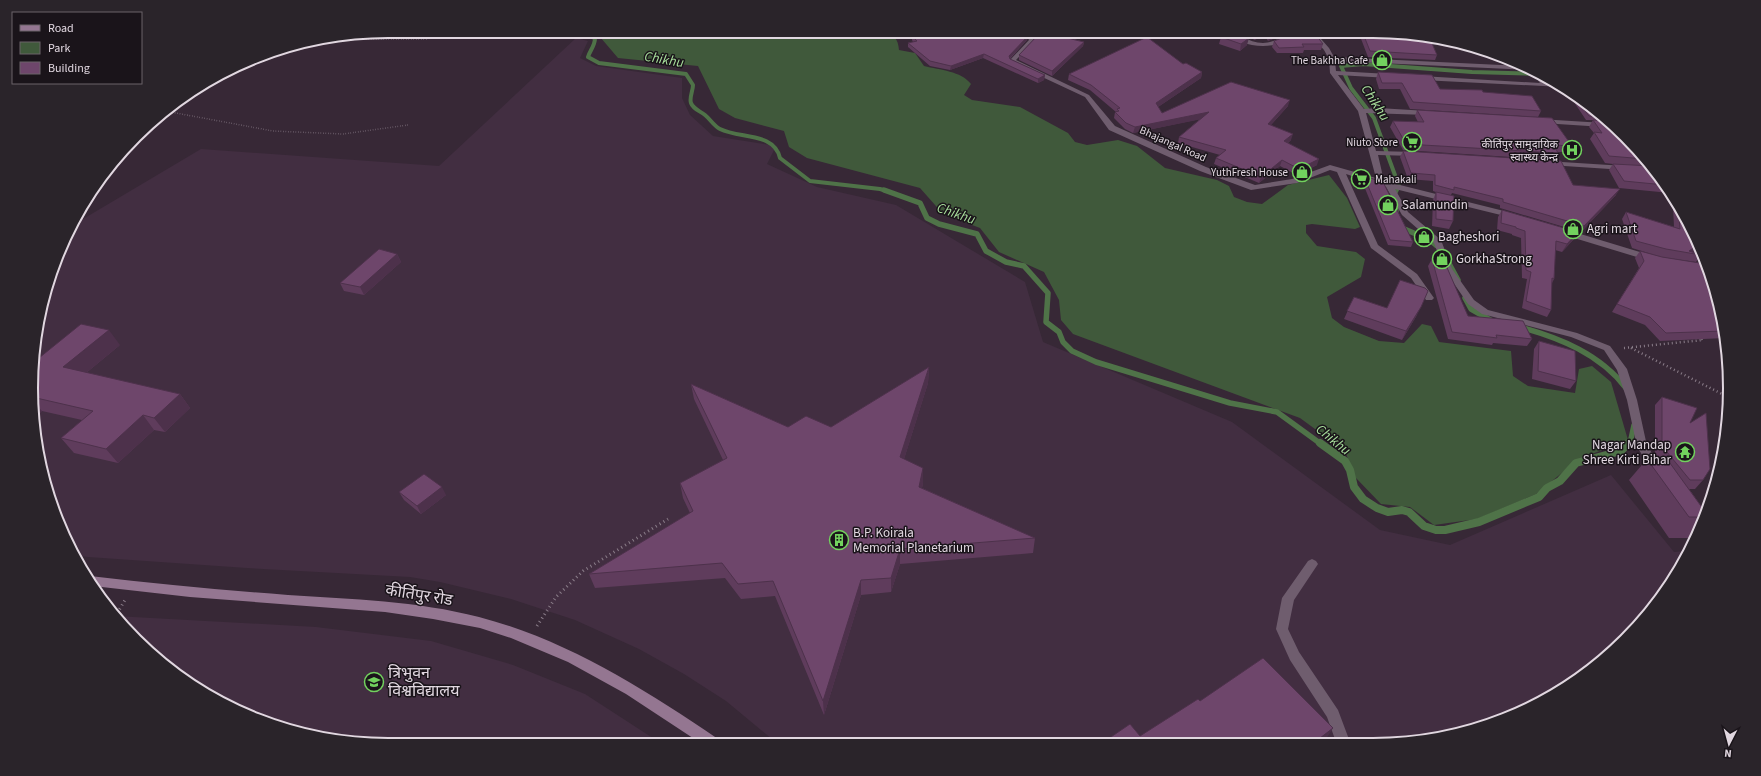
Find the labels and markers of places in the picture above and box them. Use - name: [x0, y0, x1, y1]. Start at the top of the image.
- shop icon: The Bakhha Cafe: [1371, 49, 1393, 71]
- place label: The Bakhha Cafe: [1291, 53, 1369, 68]
- supermarket icon: Niuto Store: [1401, 131, 1423, 153]
- place label: Niuto Store: [1346, 135, 1399, 150]
- place label: कीर्तिपुर सामुदायिक स्वास्थ्य केन्द्र: [1481, 137, 1559, 165]
- hospital icon: कीर्तिपुर सामुदायिक स्वास्थ्य केन्द्र: [1561, 139, 1583, 161]
- shop icon: YuthFresh House: [1291, 161, 1313, 183]
- place label: YuthFresh House: [1210, 165, 1289, 180]
- supermarket icon: Mahakali: [1350, 168, 1372, 190]
- place label: Mahakali: [1375, 172, 1416, 187]
- shop icon: Salamundin: [1377, 194, 1399, 216]
- place label: Salamundin: [1402, 196, 1468, 214]
- shop icon: Agri mart: [1562, 218, 1584, 240]
- place label: Agri mart: [1587, 220, 1638, 238]
- shop icon: Bagheshori: [1413, 226, 1435, 248]
- place label: Bagheshori: [1438, 228, 1500, 246]
- shop icon: GorkhaStrong: [1431, 248, 1453, 270]
- place label: GorkhaStrong: [1456, 250, 1532, 268]
- place label: Nagar Mandap Shree Kirti Bihar: [1583, 436, 1671, 469]
- temple icon: Nagar Mandap Shree Kirti Bihar: [1674, 441, 1696, 463]
- place label: B.P. Koirala Memorial Planetarium: [853, 524, 974, 557]
- building icon: B.P. Koirala Memorial Planetarium: [828, 529, 850, 551]
- place label: त्रिभुवन विश्वविद्यालय: [388, 662, 460, 702]
- school or university icon: त्रिभुवन विश्वविद्यालय: [363, 671, 385, 693]

